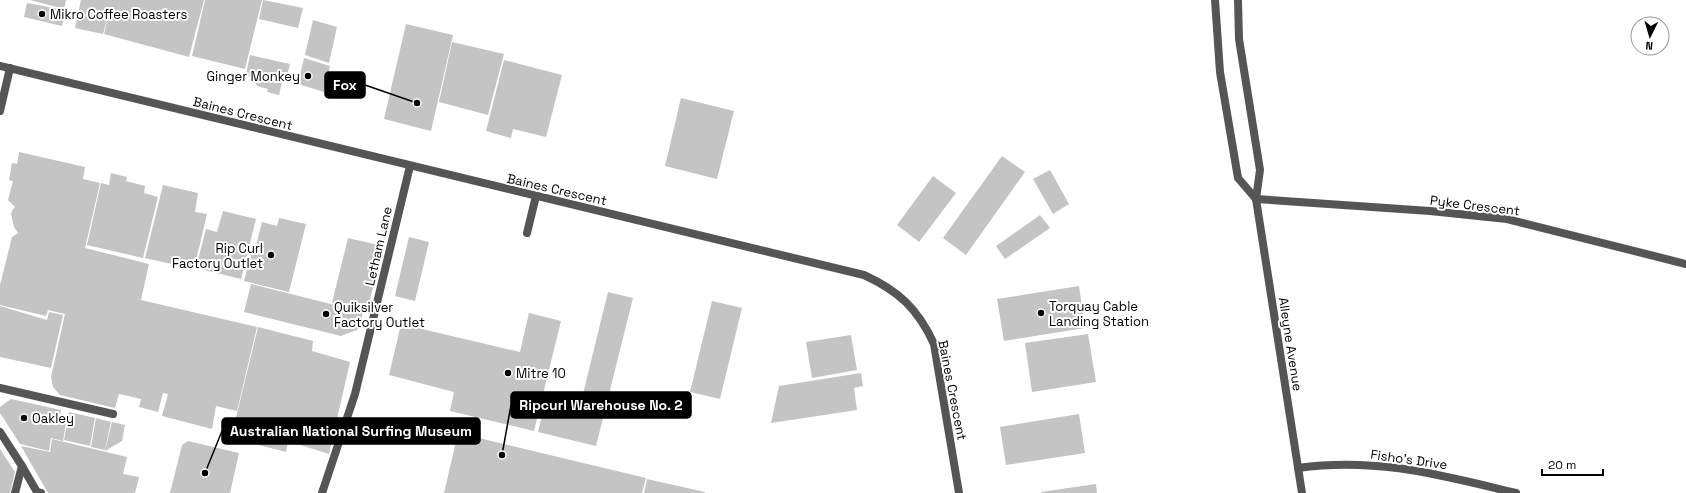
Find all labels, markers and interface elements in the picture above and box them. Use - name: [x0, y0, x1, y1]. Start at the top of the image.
- place label: Mikro Coffee Roasters: [50, 6, 188, 23]
- marker: Mikro Coffee Roasters: [37, 9, 47, 19]
- north arrow: [1630, 16, 1670, 56]
- text: N: [1645, 39, 1653, 53]
- place label: Ginger Monkey: [206, 68, 300, 85]
- marker: Ginger Monkey: [303, 71, 313, 81]
- callout: Fox: [325, 72, 365, 98]
- text: Fox: [333, 76, 357, 94]
- street label: Baines Crescent: [191, 93, 294, 134]
- street label: Baines Crescent: [505, 170, 608, 209]
- street label: Pyke Crescent: [1429, 192, 1521, 219]
- street label: Letham Lane: [361, 205, 396, 287]
- place label: Rip Curl Factory Outlet: [172, 240, 263, 272]
- marker: Rip Curl Factory Outlet: [266, 250, 276, 260]
- street label: Alleyne Avenue: [1275, 296, 1306, 392]
- place label: Torquay Cable Landing Station: [1049, 298, 1149, 330]
- place label: Quiksilver Factory Outlet: [334, 299, 425, 331]
- marker: Torquay Cable Landing Station: [1036, 308, 1046, 318]
- marker: Quiksilver Factory Outlet: [321, 309, 331, 319]
- street label: Baines Crescent: [934, 338, 971, 442]
- place label: Mitre 10: [516, 365, 566, 382]
- marker: Mitre 10: [503, 368, 513, 378]
- callout: Ripcurl Warehouse No. 2: [511, 392, 691, 418]
- text: Ripcurl Warehouse No. 2: [519, 396, 683, 414]
- place label: Oakley: [32, 410, 74, 427]
- marker: Oakley: [19, 413, 29, 423]
- callout: Australian National Surfing Museum: [222, 418, 480, 444]
- text: Australian National Surfing Museum: [230, 422, 472, 440]
- street label: Fisho's Drive: [1370, 446, 1448, 473]
- scale bar: [1542, 451, 1603, 477]
- text: 20 m: [1548, 457, 1576, 473]

